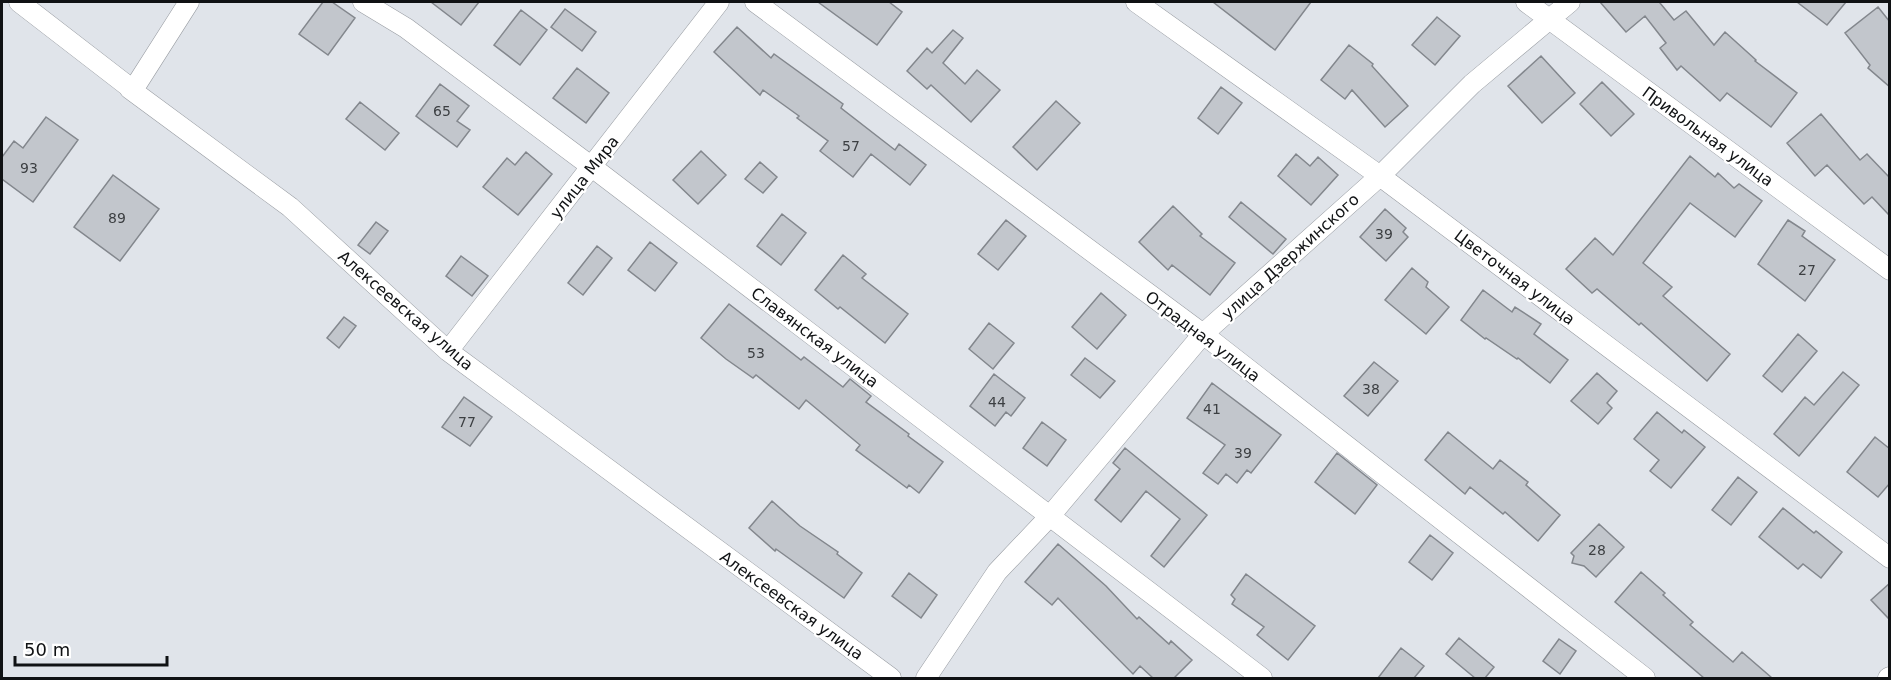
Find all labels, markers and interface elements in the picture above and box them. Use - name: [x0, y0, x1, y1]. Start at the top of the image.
- street label: Привольная улица: [1639, 83, 1777, 190]
- house number: 65: [433, 103, 451, 119]
- street label: улица Мира: [546, 132, 623, 223]
- house number: 57: [842, 138, 860, 154]
- house number: 93: [20, 160, 38, 176]
- street label: улица Дзержинского: [1218, 190, 1363, 323]
- house number: 89: [108, 210, 126, 226]
- house number: 39: [1375, 226, 1393, 242]
- street label: Цветочная улица: [1451, 226, 1579, 329]
- street label: Алексеевская улица: [334, 247, 477, 374]
- house number: 27: [1798, 262, 1816, 278]
- street label: Славянская улица: [747, 283, 882, 391]
- street label: Отрадная улица: [1142, 287, 1264, 386]
- house number: 53: [747, 345, 765, 361]
- house number: 38: [1362, 381, 1380, 397]
- house number: 44: [988, 394, 1006, 410]
- house number: 41: [1203, 401, 1221, 417]
- house number: 77: [458, 414, 476, 430]
- house number: 39: [1234, 445, 1252, 461]
- house number: 28: [1588, 542, 1606, 558]
- street label: Алексеевская улица: [716, 547, 867, 664]
- scale bar: [15, 629, 166, 667]
- text: 50 m: [24, 639, 70, 660]

